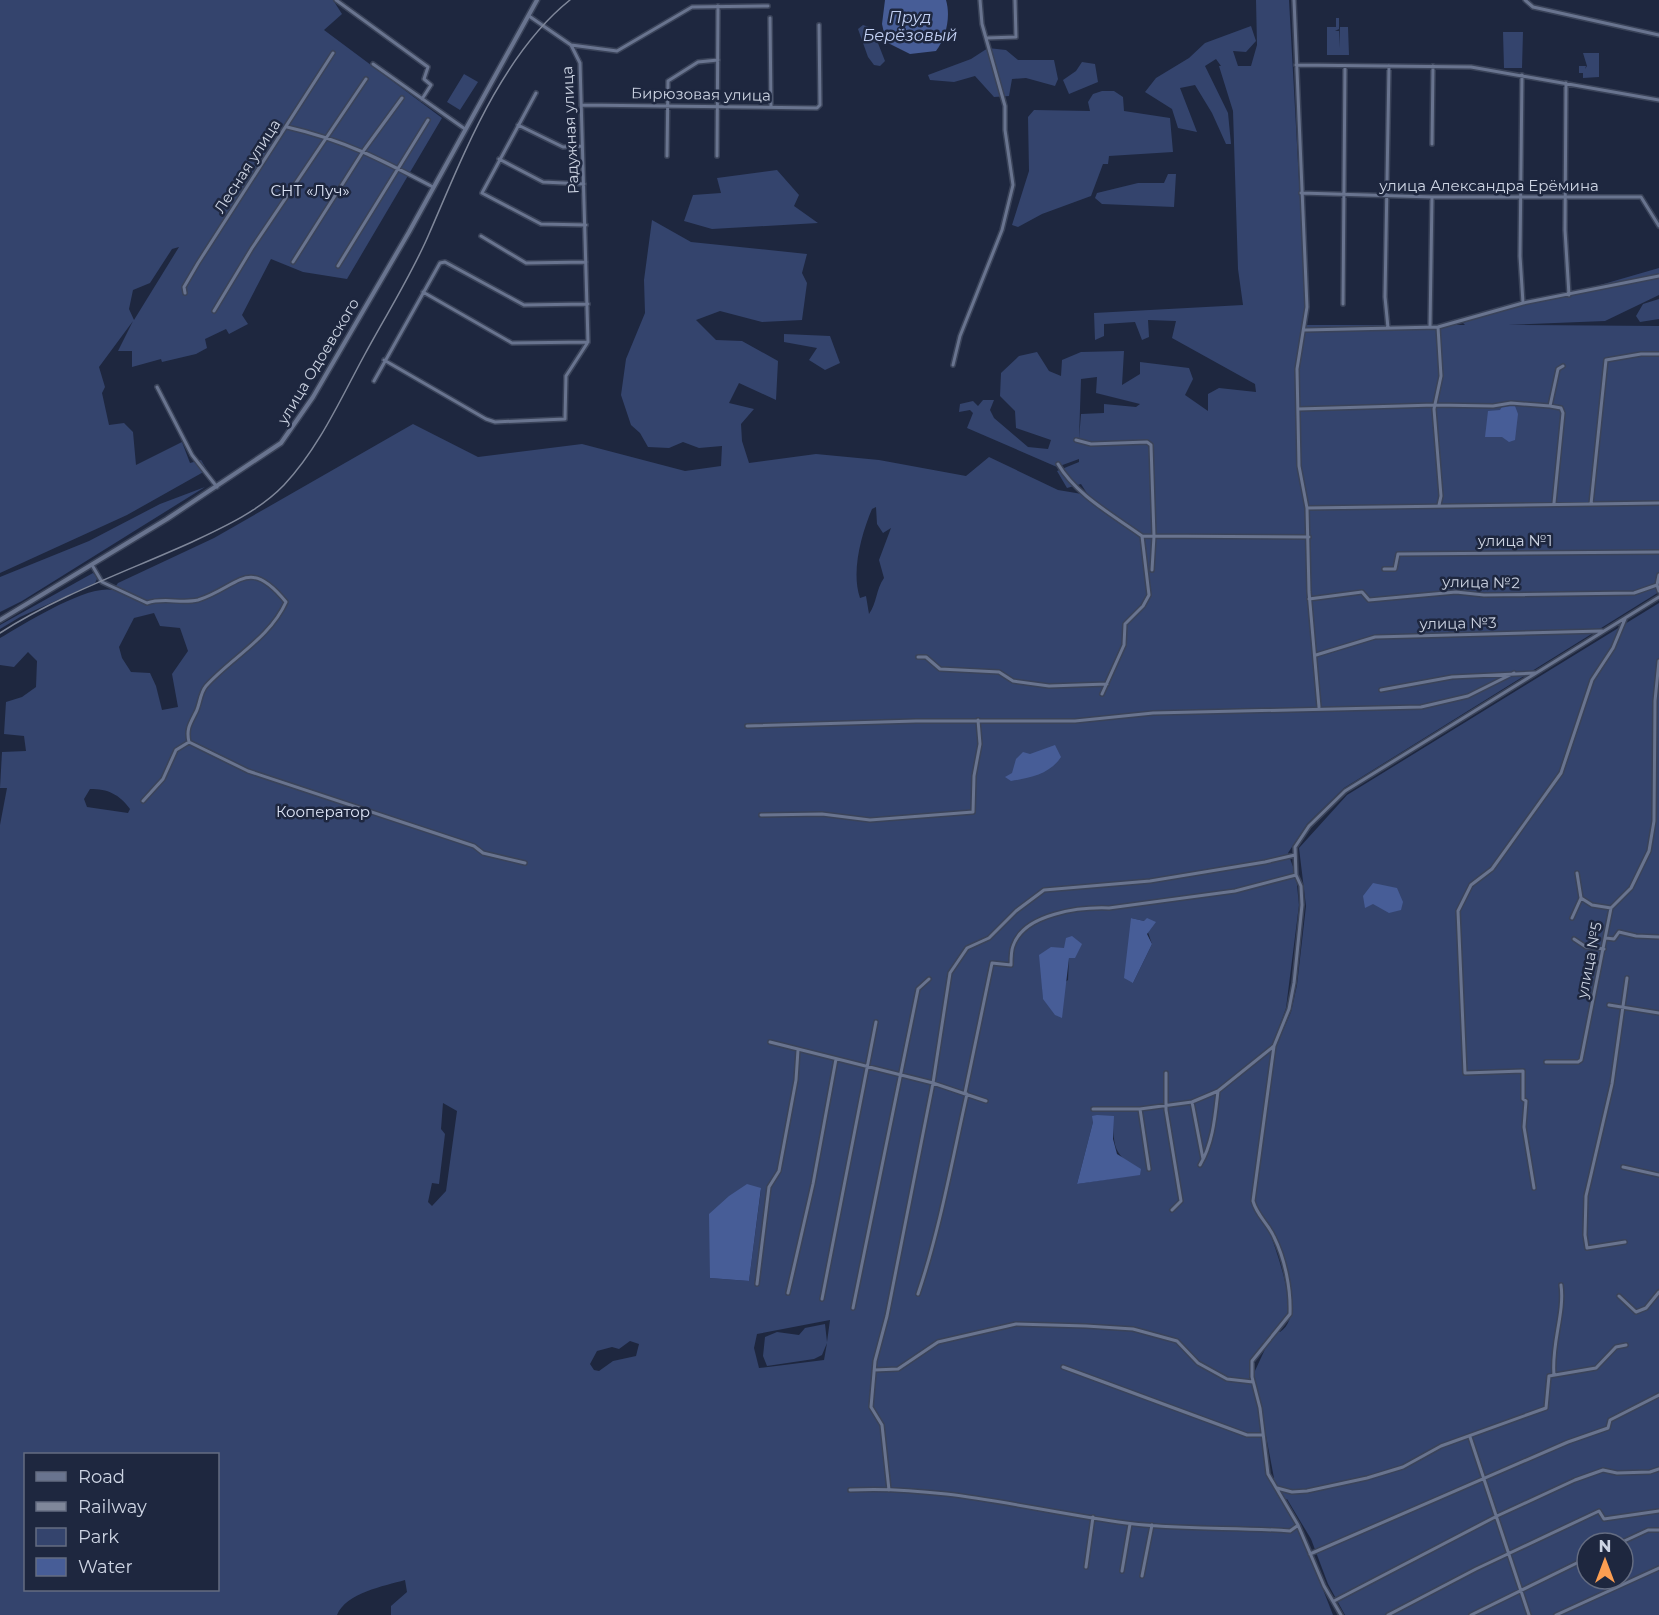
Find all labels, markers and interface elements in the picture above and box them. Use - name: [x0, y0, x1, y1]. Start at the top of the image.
- water label: Пруд Берёзовый: [863, 8, 957, 45]
- street label: Радужная улица: [557, 66, 583, 194]
- street label: Бирюзовая улица: [631, 83, 771, 105]
- street label: Лесная улица: [210, 115, 284, 217]
- street label: улица Александра Ерёмина: [1378, 176, 1599, 195]
- park label: СНТ «Луч»: [270, 181, 350, 200]
- street label: улица Одоевского: [272, 295, 363, 428]
- street label: улица №1: [1477, 531, 1552, 550]
- street label: улица №2: [1441, 572, 1520, 592]
- street label: улица №3: [1418, 613, 1497, 633]
- park label: Кооператор: [276, 802, 370, 821]
- street label: улица №5: [1572, 920, 1606, 1001]
- legend: [24, 1453, 219, 1591]
- text: Road: [78, 1466, 125, 1488]
- text: Railway: [78, 1496, 147, 1518]
- text: Park: [78, 1526, 119, 1548]
- north arrow: [1575, 1531, 1635, 1591]
- text: N: [1599, 1537, 1611, 1556]
- text: Water: [78, 1556, 133, 1578]

